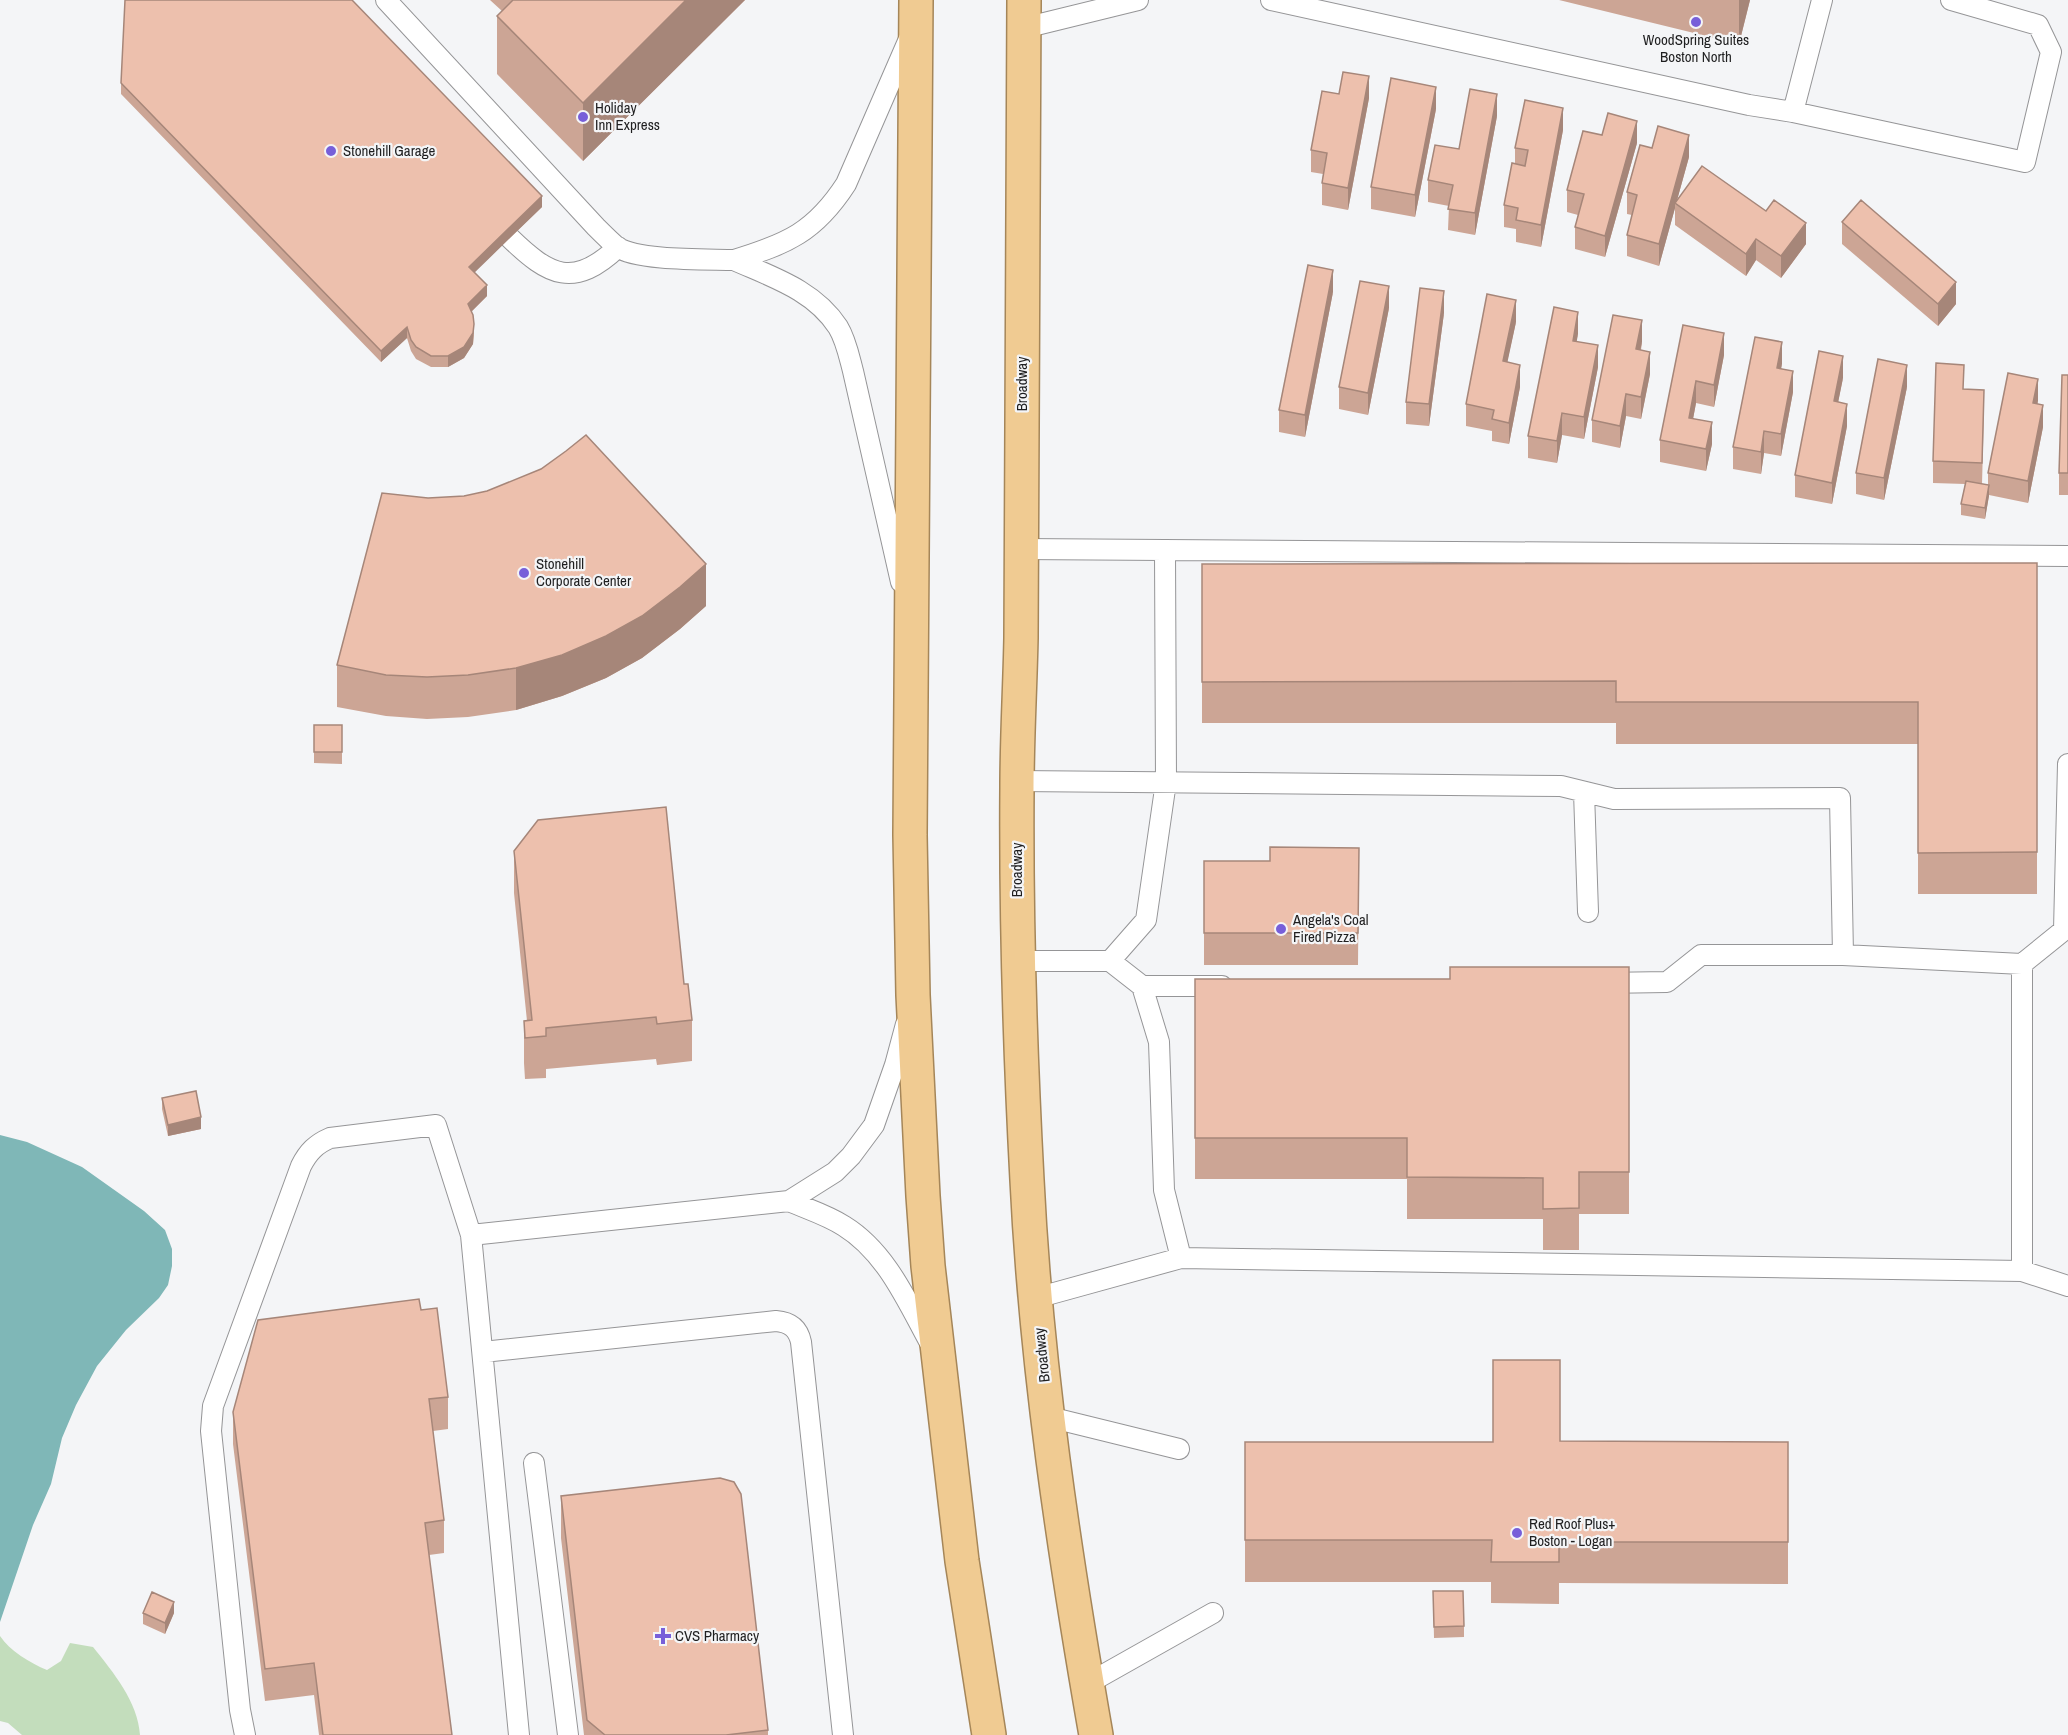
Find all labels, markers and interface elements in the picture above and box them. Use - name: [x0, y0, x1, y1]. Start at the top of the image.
- marker: WoodSpring Suites Boston North: [1689, 15, 1703, 29]
- place label: WoodSpring Suites Boston North: [1643, 29, 1749, 67]
- place label: Holiday Inn Express: [595, 97, 660, 135]
- marker: Holiday Inn Express: [576, 110, 590, 124]
- place label: Stonehill Garage: [343, 140, 435, 161]
- marker: Stonehill Garage: [324, 144, 338, 158]
- street label: Broadway: [1011, 356, 1032, 411]
- place label: Stonehill Corporate Center: [536, 553, 631, 591]
- marker: Stonehill Corporate Center: [517, 566, 531, 580]
- street label: Broadway: [1006, 842, 1027, 897]
- place label: Angela's Coal Fired Pizza: [1292, 909, 1369, 947]
- marker: Angela's Coal Fired Pizza: [1274, 922, 1288, 936]
- street label: Broadway: [1028, 1326, 1055, 1383]
- place label: Red Roof Plus+ Boston - Logan: [1529, 1513, 1616, 1551]
- marker: Red Roof Plus+ Boston - Logan: [1510, 1526, 1524, 1540]
- place label: CVS Pharmacy: [675, 1625, 760, 1646]
- marker: CVS Pharmacy: [656, 1629, 670, 1643]

